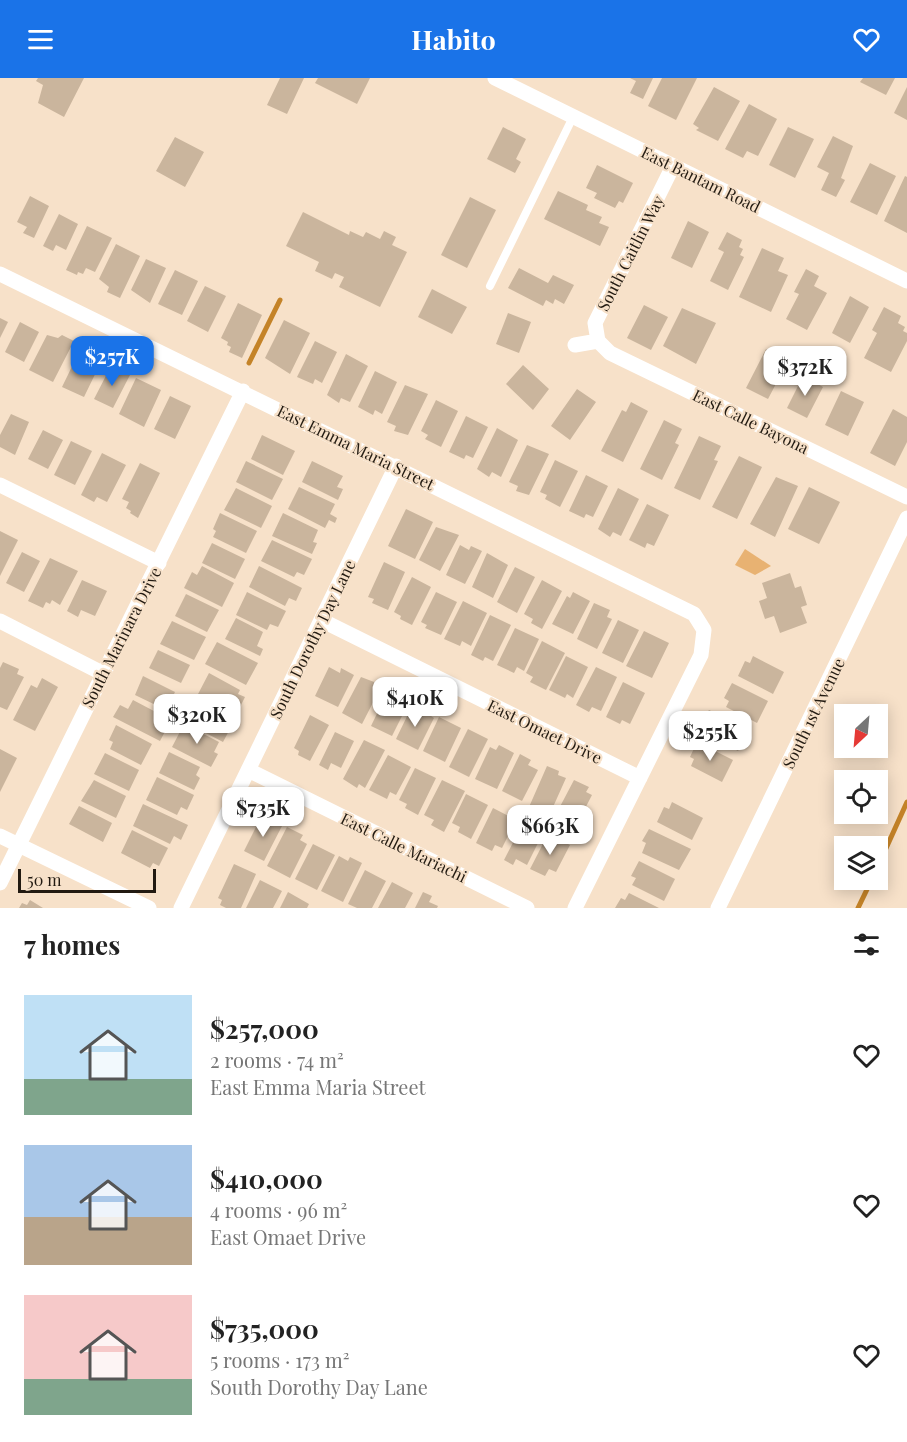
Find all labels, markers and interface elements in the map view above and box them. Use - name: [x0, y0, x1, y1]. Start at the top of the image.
- text: Habito: [411, 21, 496, 57]
- icon: menu: [24, 23, 57, 56]
- icon: heart: [850, 23, 883, 56]
- street label: East Bantam Road: [638, 141, 764, 217]
- street label: South Caitlin Way: [592, 192, 668, 314]
- pin: $257K: [70, 336, 154, 387]
- text: $257K: [85, 342, 139, 369]
- pin: $372K: [763, 346, 847, 397]
- text: $372K: [778, 352, 833, 379]
- street label: East Calle Bayona: [690, 384, 812, 458]
- street label: East Emma Maria Street: [274, 400, 438, 494]
- street label: South Dorothy Day Lane: [264, 556, 360, 722]
- street label: South Marinara Drive: [76, 563, 166, 711]
- street label: South 1st Avenue: [777, 654, 849, 772]
- pin: $410K: [373, 677, 457, 728]
- text: $410K: [387, 683, 443, 710]
- pin: $320K: [155, 694, 239, 745]
- street label: East Omaet Drive: [484, 694, 606, 768]
- text: $320K: [168, 700, 226, 727]
- north arrow: [834, 704, 888, 758]
- map controls: [834, 704, 888, 890]
- pin: $255K: [668, 711, 752, 762]
- text: $255K: [683, 717, 737, 744]
- button: locate: [834, 770, 888, 824]
- pin: $735K: [221, 787, 305, 838]
- text: $735K: [236, 793, 290, 820]
- pin: $663K: [508, 805, 592, 856]
- street label: East Calle Mariachi: [337, 807, 471, 887]
- text: $663K: [521, 811, 579, 838]
- button: layers: [834, 836, 888, 890]
- scale bar: [18, 866, 156, 894]
- text: 50 m: [27, 869, 61, 890]
- text: 7 homes: [24, 927, 120, 962]
- icon: filters: [850, 928, 883, 961]
- text: $257,000: [210, 1011, 319, 1046]
- icon: home: [72, 1019, 144, 1091]
- icon: heart: [850, 1039, 883, 1072]
- text: 2 rooms · 74 m²: [210, 1046, 344, 1073]
- text: East Emma Maria Street: [210, 1073, 426, 1100]
- text: $410,000: [210, 1161, 323, 1196]
- icon: home: [72, 1169, 144, 1241]
- icon: heart: [850, 1189, 883, 1222]
- text: 4 rooms · 96 m²: [210, 1196, 347, 1223]
- text: East Omaet Drive: [210, 1223, 366, 1250]
- text: $735,000: [210, 1311, 319, 1346]
- icon: home: [72, 1319, 144, 1391]
- icon: heart: [850, 1339, 883, 1372]
- text: 5 rooms · 173 m²: [210, 1346, 349, 1373]
- text: South Dorothy Day Lane: [210, 1373, 428, 1400]

